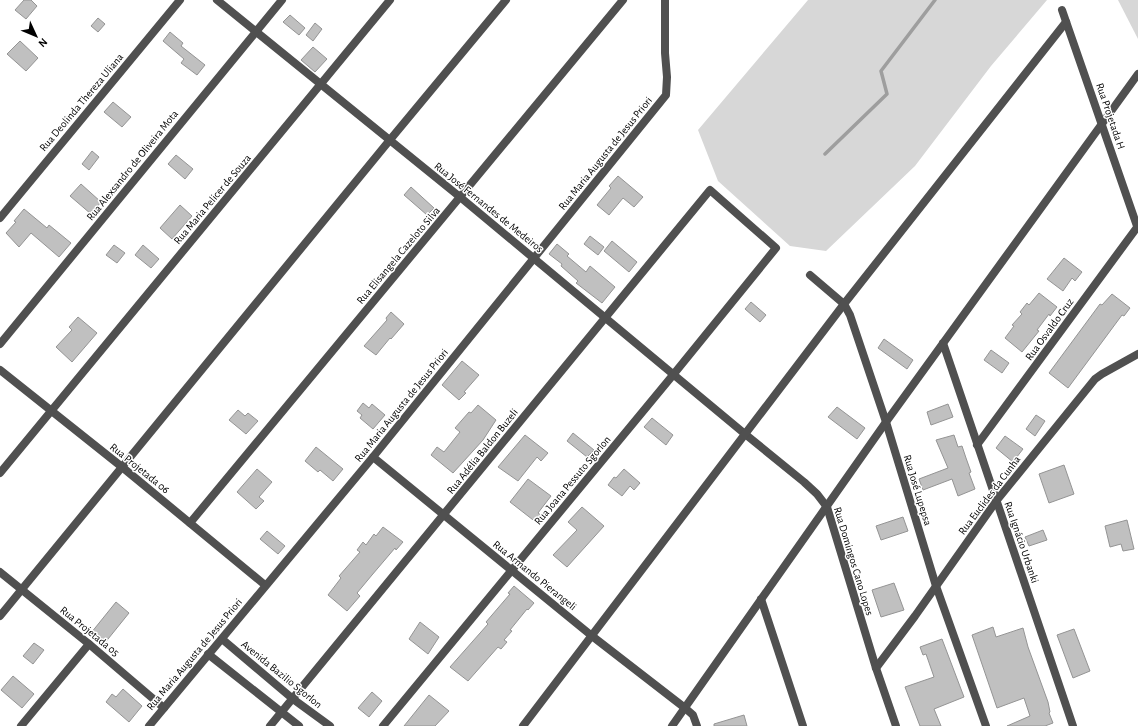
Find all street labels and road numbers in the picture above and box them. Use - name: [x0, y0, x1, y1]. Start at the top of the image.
- street label: Rua Deolinda Thereza Uliana: [37, 51, 125, 153]
- street label: Rua Projetada H: [1094, 81, 1127, 151]
- street label: Rua Maria Augusta de Jesus Priori: [556, 95, 654, 212]
- street label: Rua Alexsandro de Oliveira Mota: [85, 108, 180, 223]
- street label: Rua Maria Pelicer de Souza: [172, 152, 253, 246]
- street label: Rua José Fernandes de Medeiros: [432, 160, 545, 255]
- street label: Rua Elisangela Cazeloto Silva: [355, 205, 442, 306]
- street label: Rua Osvaldo Cruz: [1023, 296, 1076, 362]
- street label: Rua Maria Augusta de Jesus Priori: [352, 347, 450, 464]
- street label: Rua Adélia Baldon Buzeli: [445, 407, 520, 496]
- street label: Rua Joana Pessuto Sgorlon: [532, 434, 613, 527]
- street label: Rua Projetada 06: [108, 441, 172, 496]
- street label: Rua José Lupepsa: [902, 453, 934, 527]
- street label: Rua Euclides da Cunha: [956, 454, 1023, 537]
- street label: Rua Ignácio Urbanki: [1002, 500, 1041, 584]
- street label: Rua Domingos Cano Lopes: [832, 506, 875, 617]
- street label: Rua Armando Pierangeli: [491, 538, 579, 612]
- street label: Rua Maria Augusta de Jesus Priori: [145, 596, 244, 712]
- street label: Rua Projetada 05: [58, 604, 122, 659]
- street label: Avenida Bazilio Sgorlon: [239, 638, 324, 710]

